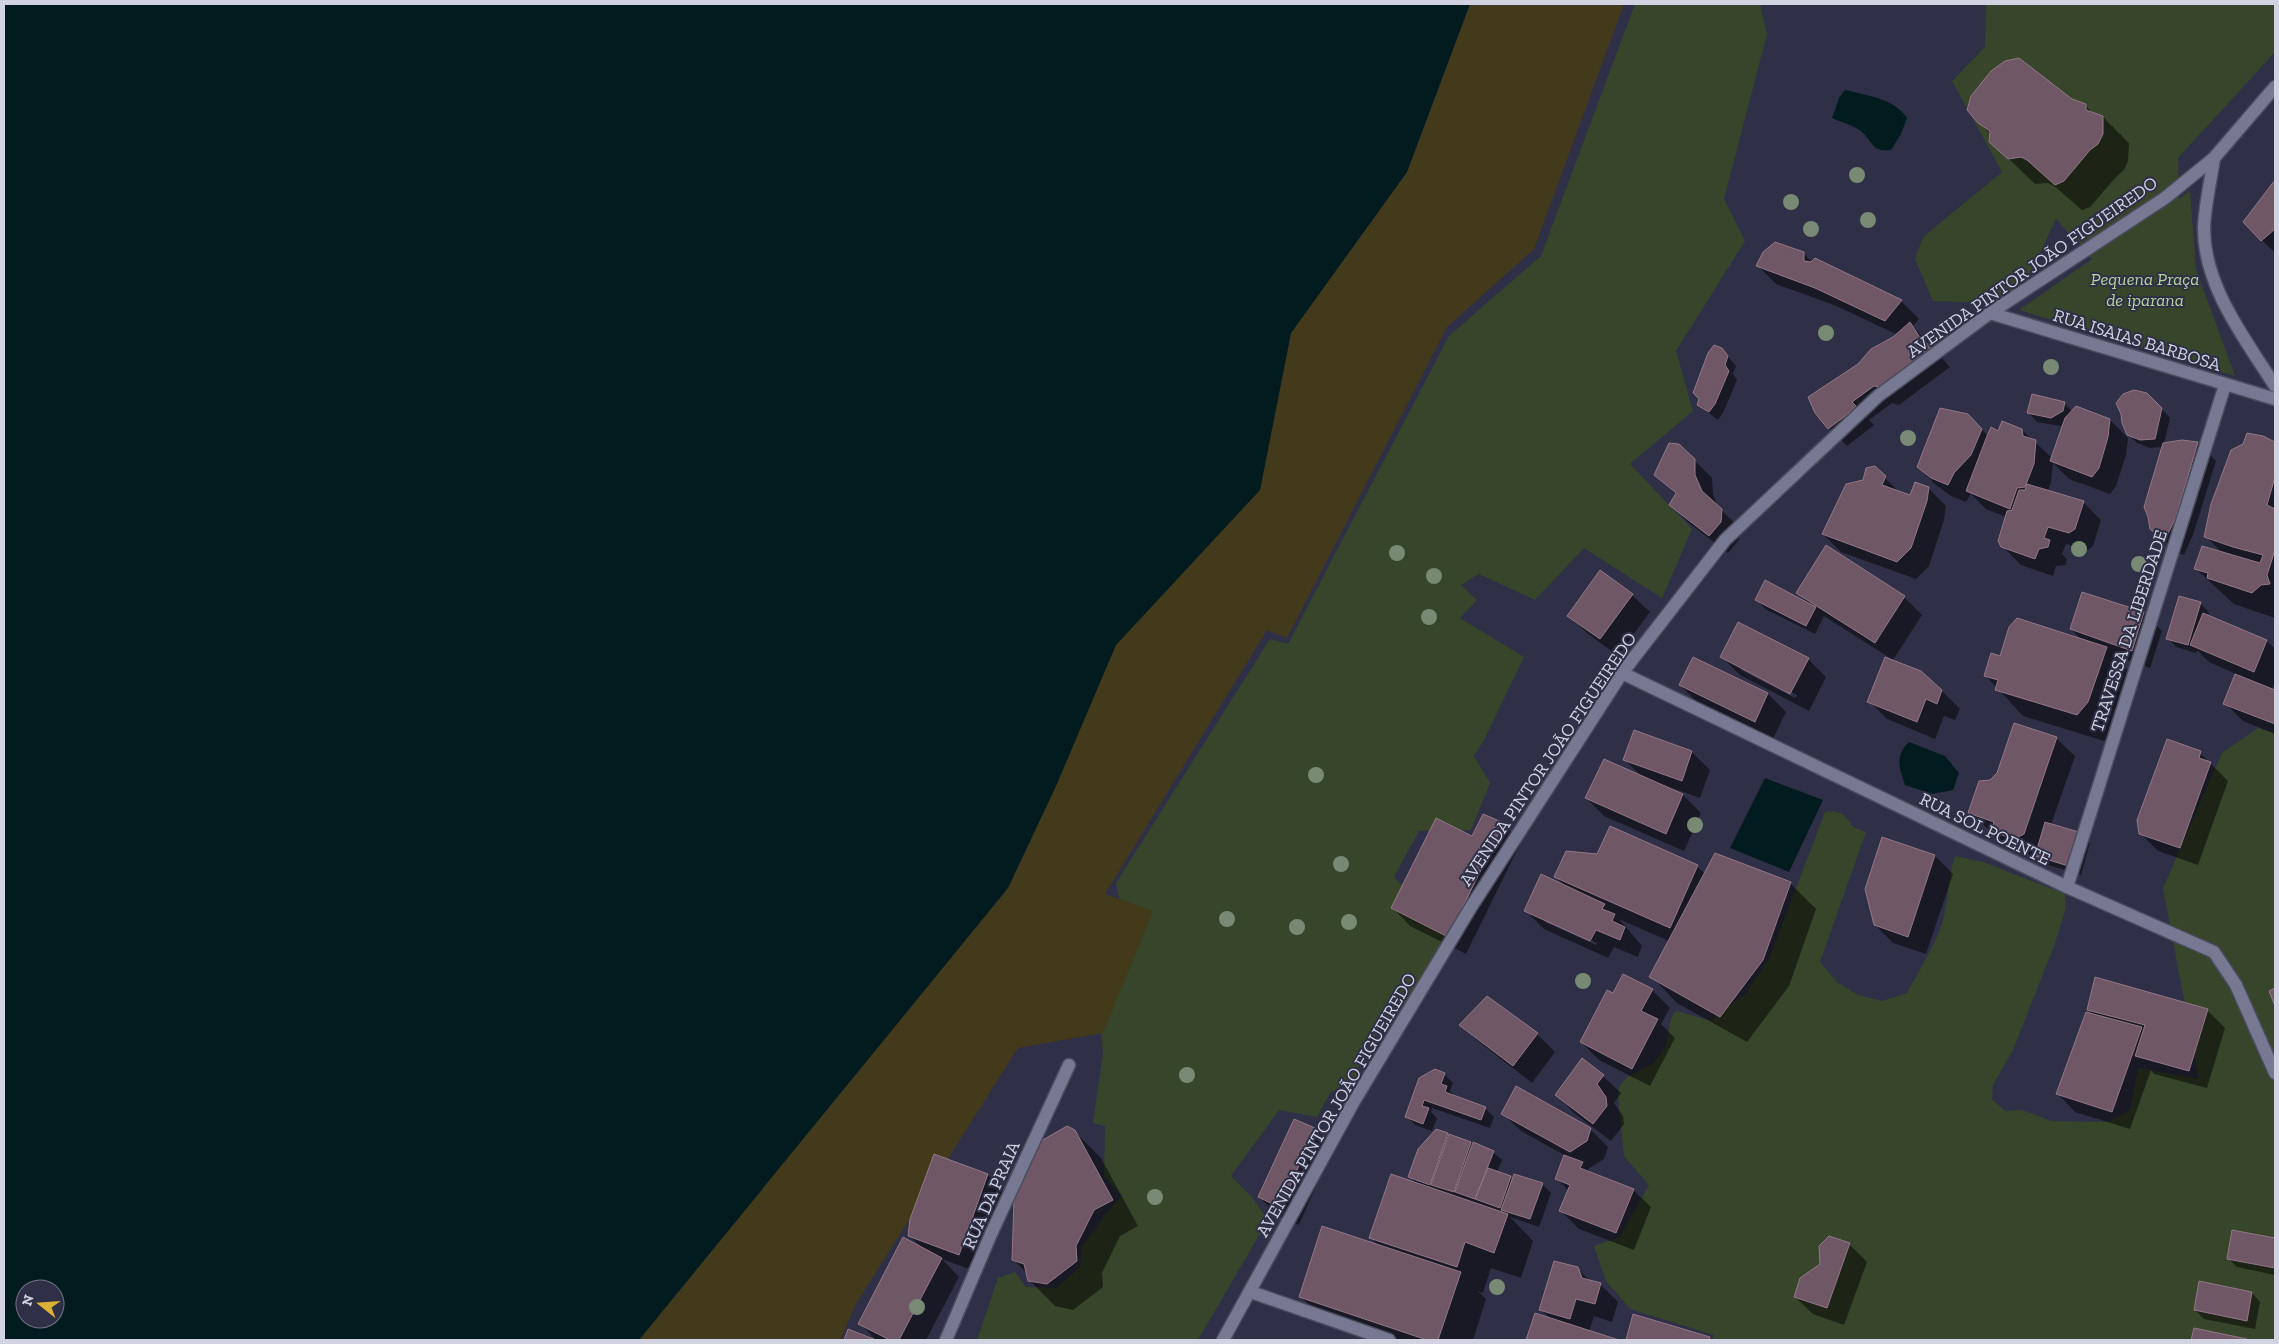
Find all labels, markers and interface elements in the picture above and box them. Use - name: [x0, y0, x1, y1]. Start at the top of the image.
- street label: AVENIDA PINTOR JOÃO FIGUEIREDO: [1902, 172, 2162, 362]
- park label: Pequena Praça de iparana: [2091, 268, 2199, 311]
- street label: RUA ISAIAS BARBOSA: [2050, 304, 2224, 376]
- street label: TRAVESSA DA LIBERDADE: [2086, 527, 2172, 735]
- street label: AVENIDA PINTOR JOÃO FIGUEIREDO: [1455, 628, 1641, 890]
- street label: RUA SOL POENTE: [1916, 788, 2054, 870]
- street label: AVENIDA PINTOR JOÃO FIGUEIREDO: [1251, 969, 1421, 1241]
- street label: RUA DA PRAIA: [957, 1137, 1025, 1252]
- north arrow: [15, 1279, 65, 1329]
- text: N: [18, 1292, 38, 1308]

